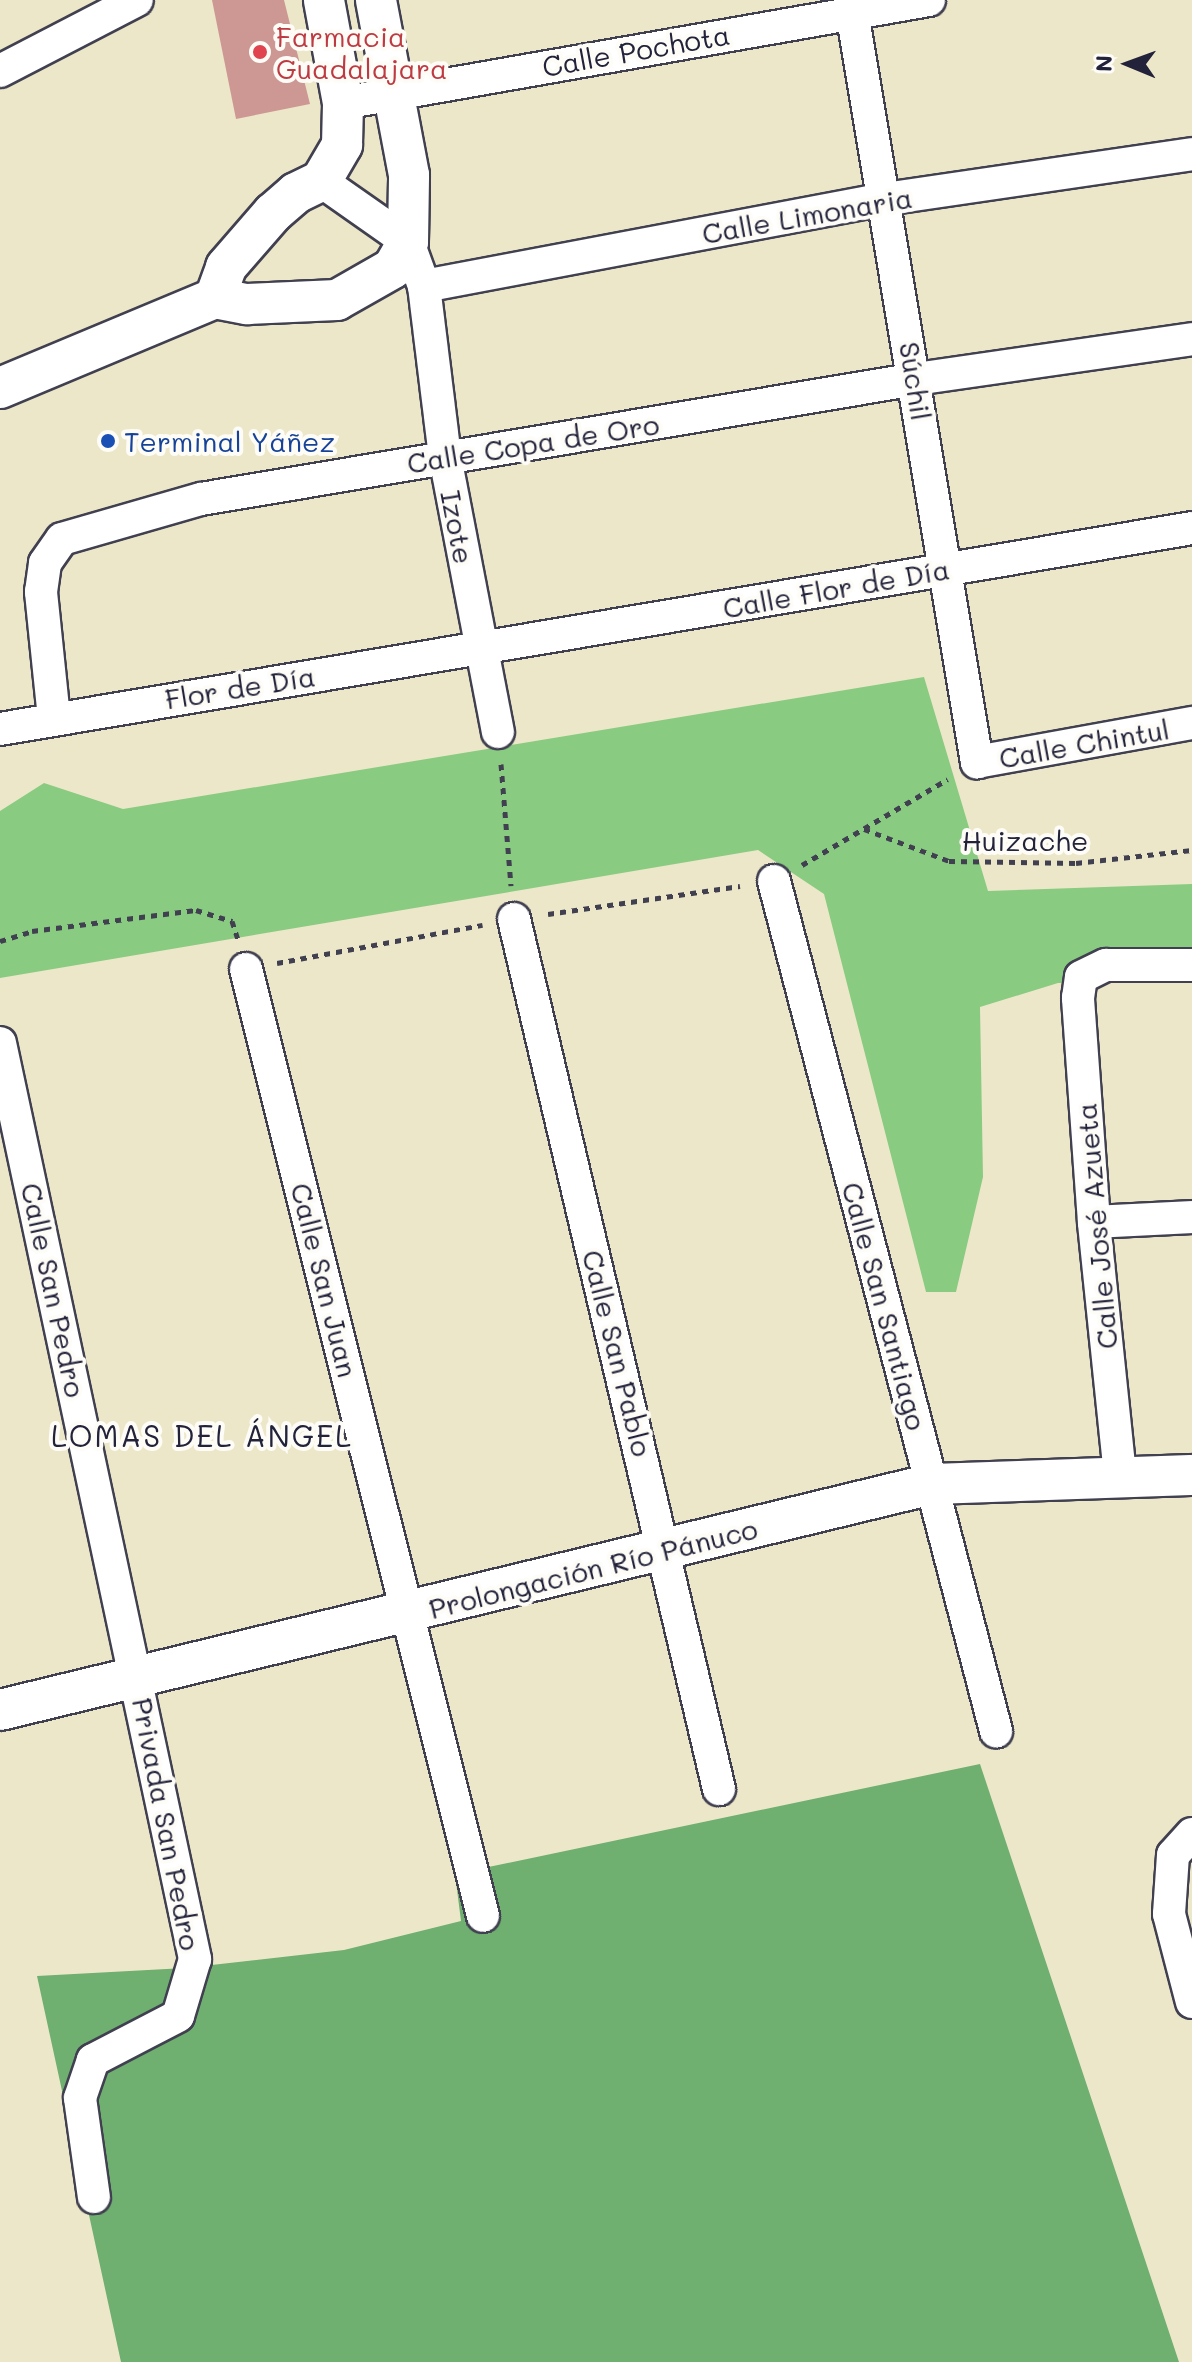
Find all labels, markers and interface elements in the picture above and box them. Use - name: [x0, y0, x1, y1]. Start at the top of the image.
- street label: Calle Pochota: [539, 17, 733, 83]
- place label: Farmacia Guadalajara: [276, 19, 448, 85]
- north arrow: [1088, 24, 1168, 104]
- marker: Farmacia Guadalajara: [251, 43, 269, 61]
- text: N: [1089, 55, 1118, 72]
- street label: Calle Limonaria: [699, 180, 915, 250]
- street label: Súchil: [893, 339, 939, 423]
- street label: Calle Copa de Oro: [404, 406, 662, 480]
- place label: Terminal Yáñez: [124, 424, 335, 458]
- marker: Terminal Yáñez: [99, 432, 117, 450]
- street label: Izote: [434, 487, 482, 567]
- street label: Calle Flor de Día: [720, 552, 952, 624]
- street label: Flor de Día: [162, 659, 318, 715]
- street label: Calle Chintul: [996, 711, 1172, 775]
- street label: Huizache: [962, 823, 1088, 857]
- street label: Calle José Azueta: [1068, 1101, 1124, 1351]
- street label: Calle San Santiago: [836, 1178, 934, 1434]
- street label: Calle San Juan: [285, 1179, 365, 1381]
- street label: Calle San Pedro: [15, 1180, 93, 1400]
- street label: Calle San Pablo: [576, 1246, 660, 1460]
- district label: LOMAS DEL ÁNGEL: [51, 1417, 353, 1453]
- street label: Prolongación Río Pánuco: [425, 1511, 761, 1625]
- street label: Privada San Pedro: [126, 1695, 208, 1953]

